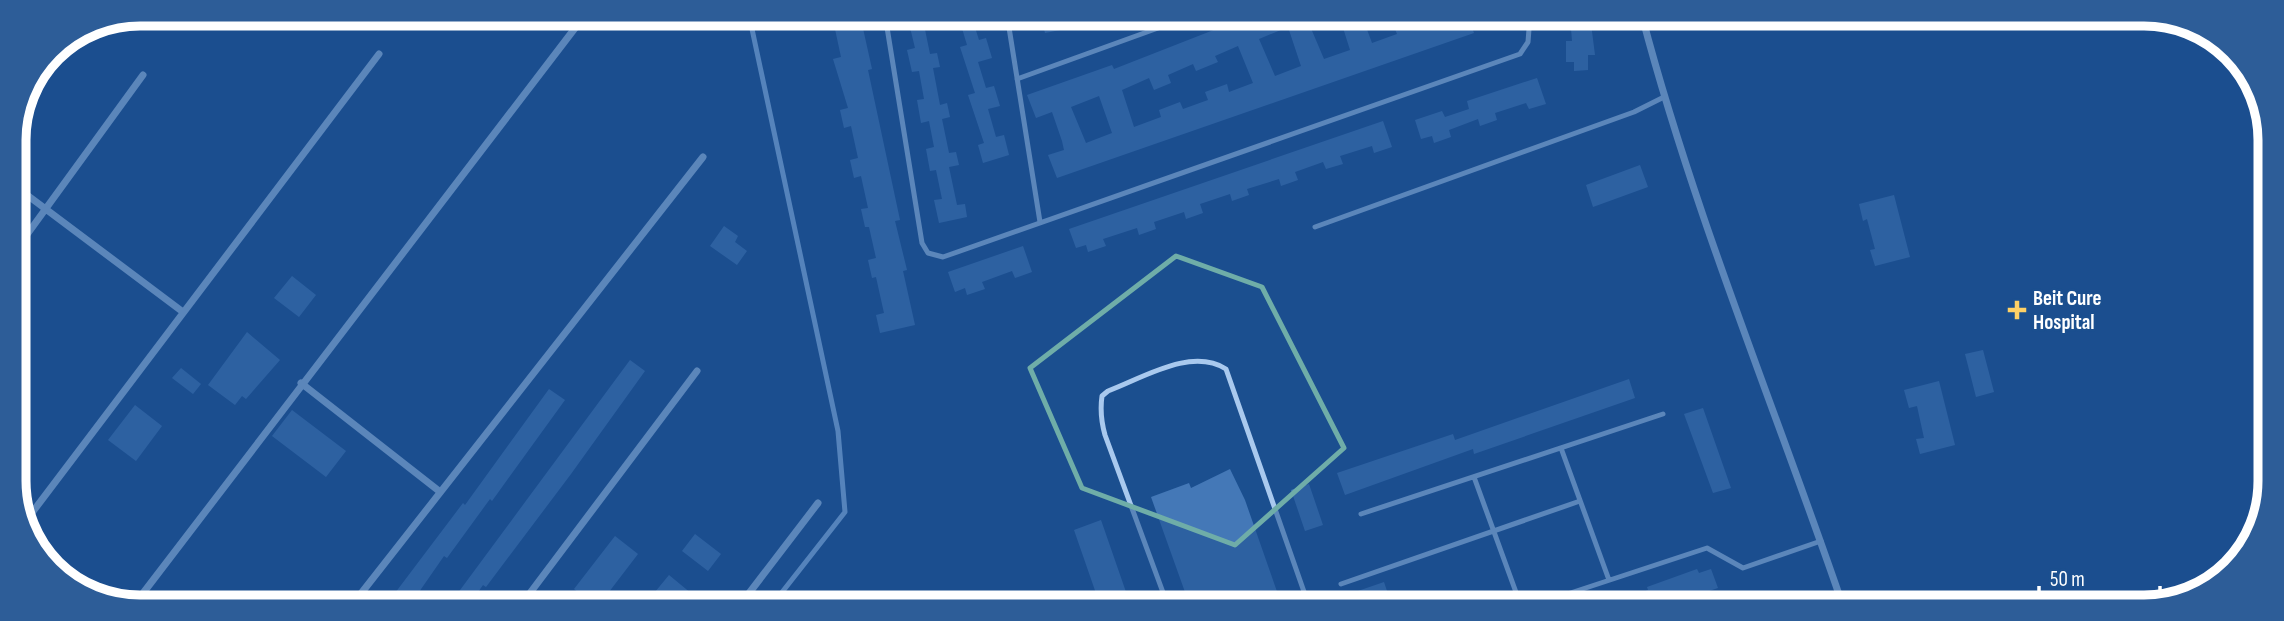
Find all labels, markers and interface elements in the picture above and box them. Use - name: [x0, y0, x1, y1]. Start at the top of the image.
- place label: Beit Cure Hospital: [2033, 286, 2102, 335]
- marker: Beit Cure Hospital: [2007, 300, 2027, 320]
- scale bar: [2039, 554, 2160, 598]
- text: 50 m: [2050, 567, 2085, 592]

